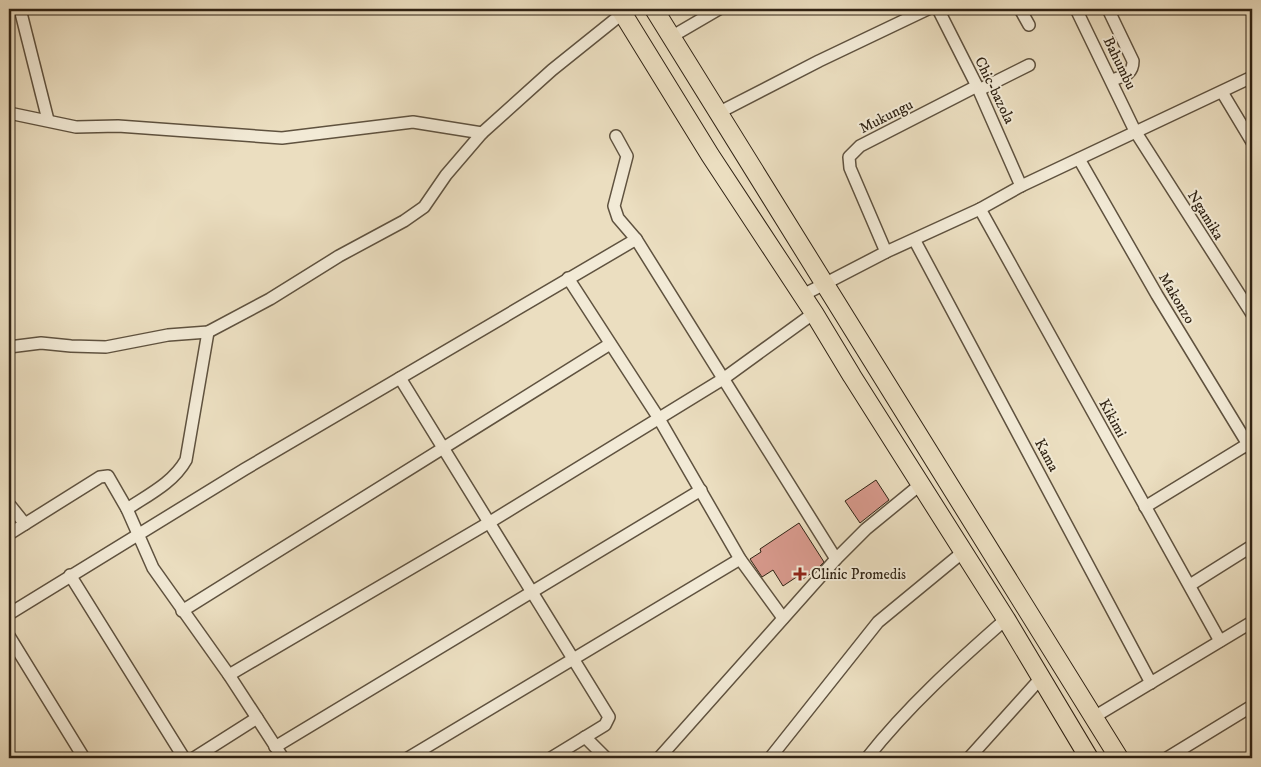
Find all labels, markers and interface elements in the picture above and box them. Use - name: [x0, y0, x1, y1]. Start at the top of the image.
- street label: Bahumbu: [1099, 34, 1140, 93]
- street label: Chic-bazola: [970, 54, 1019, 127]
- street label: Mukungu: [856, 95, 916, 138]
- street label: Ngamika: [1183, 187, 1228, 244]
- street label: Makonzo: [1154, 269, 1199, 327]
- street label: Kikimi: [1094, 396, 1131, 441]
- street label: Kama: [1030, 436, 1063, 476]
- place label: Clinic Promedis: [811, 565, 906, 584]
- marker: Clinic Promedis: [793, 567, 807, 581]

